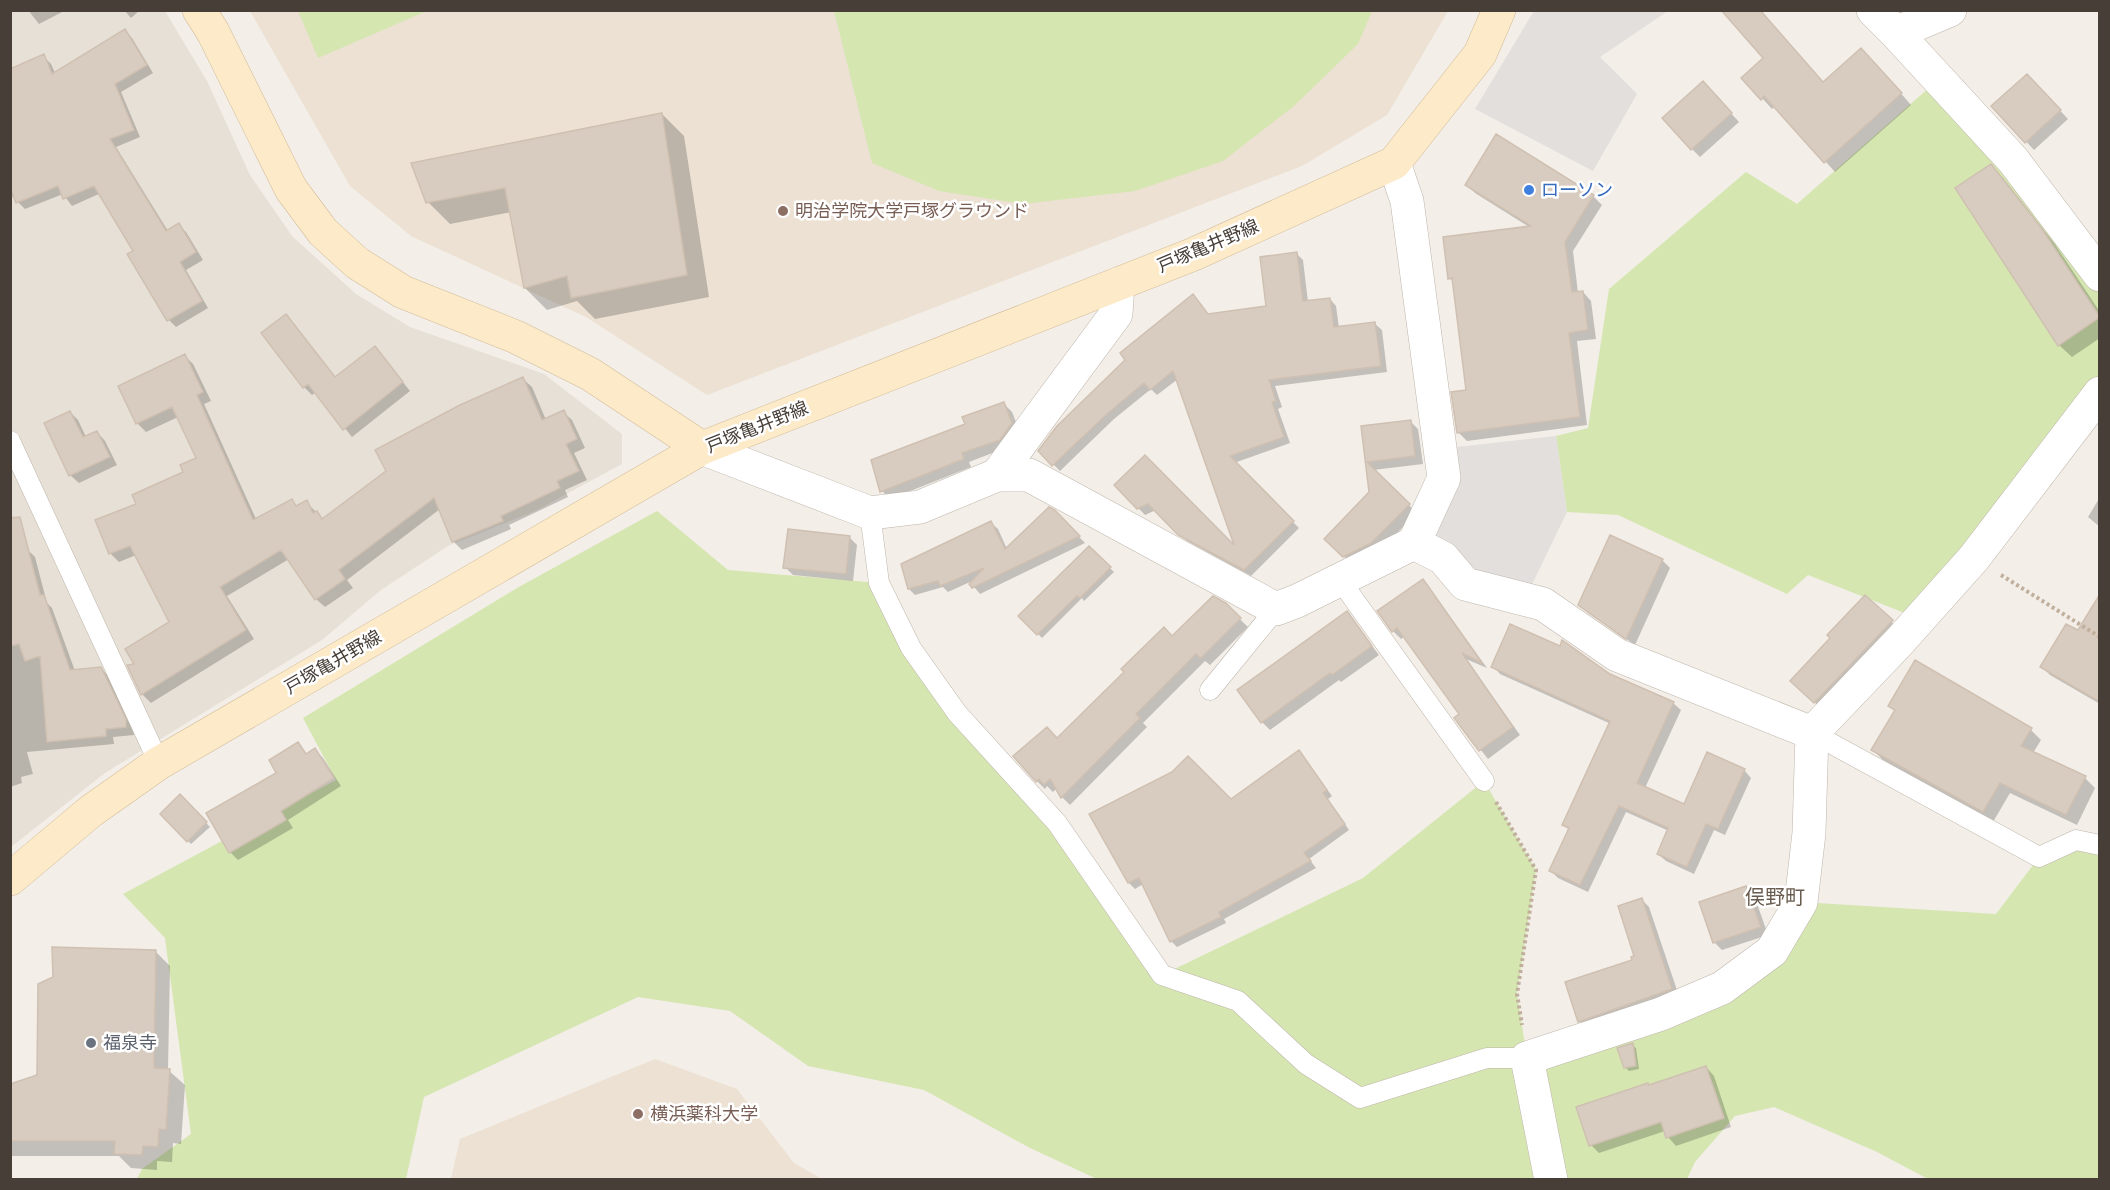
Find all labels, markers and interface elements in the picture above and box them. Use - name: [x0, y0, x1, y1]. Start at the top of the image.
- place label: ローソン: [1541, 179, 1613, 201]
- marker: ローソン: [1522, 183, 1536, 197]
- place label: 明治学院大学戸塚グラウンド: [795, 200, 1029, 222]
- marker: 明治学院大学戸塚グラウンド: [776, 204, 790, 218]
- street label: 戸塚亀井野線: [1154, 215, 1262, 277]
- street label: 戸塚亀井野線: [703, 397, 811, 457]
- street label: 戸塚亀井野線: [281, 625, 385, 699]
- district label: 俣野町: [1745, 885, 1805, 909]
- place label: 福泉寺: [103, 1032, 157, 1054]
- marker: 福泉寺: [84, 1036, 98, 1050]
- place label: 横浜薬科大学: [650, 1103, 758, 1125]
- marker: 横浜薬科大学: [631, 1107, 645, 1121]

